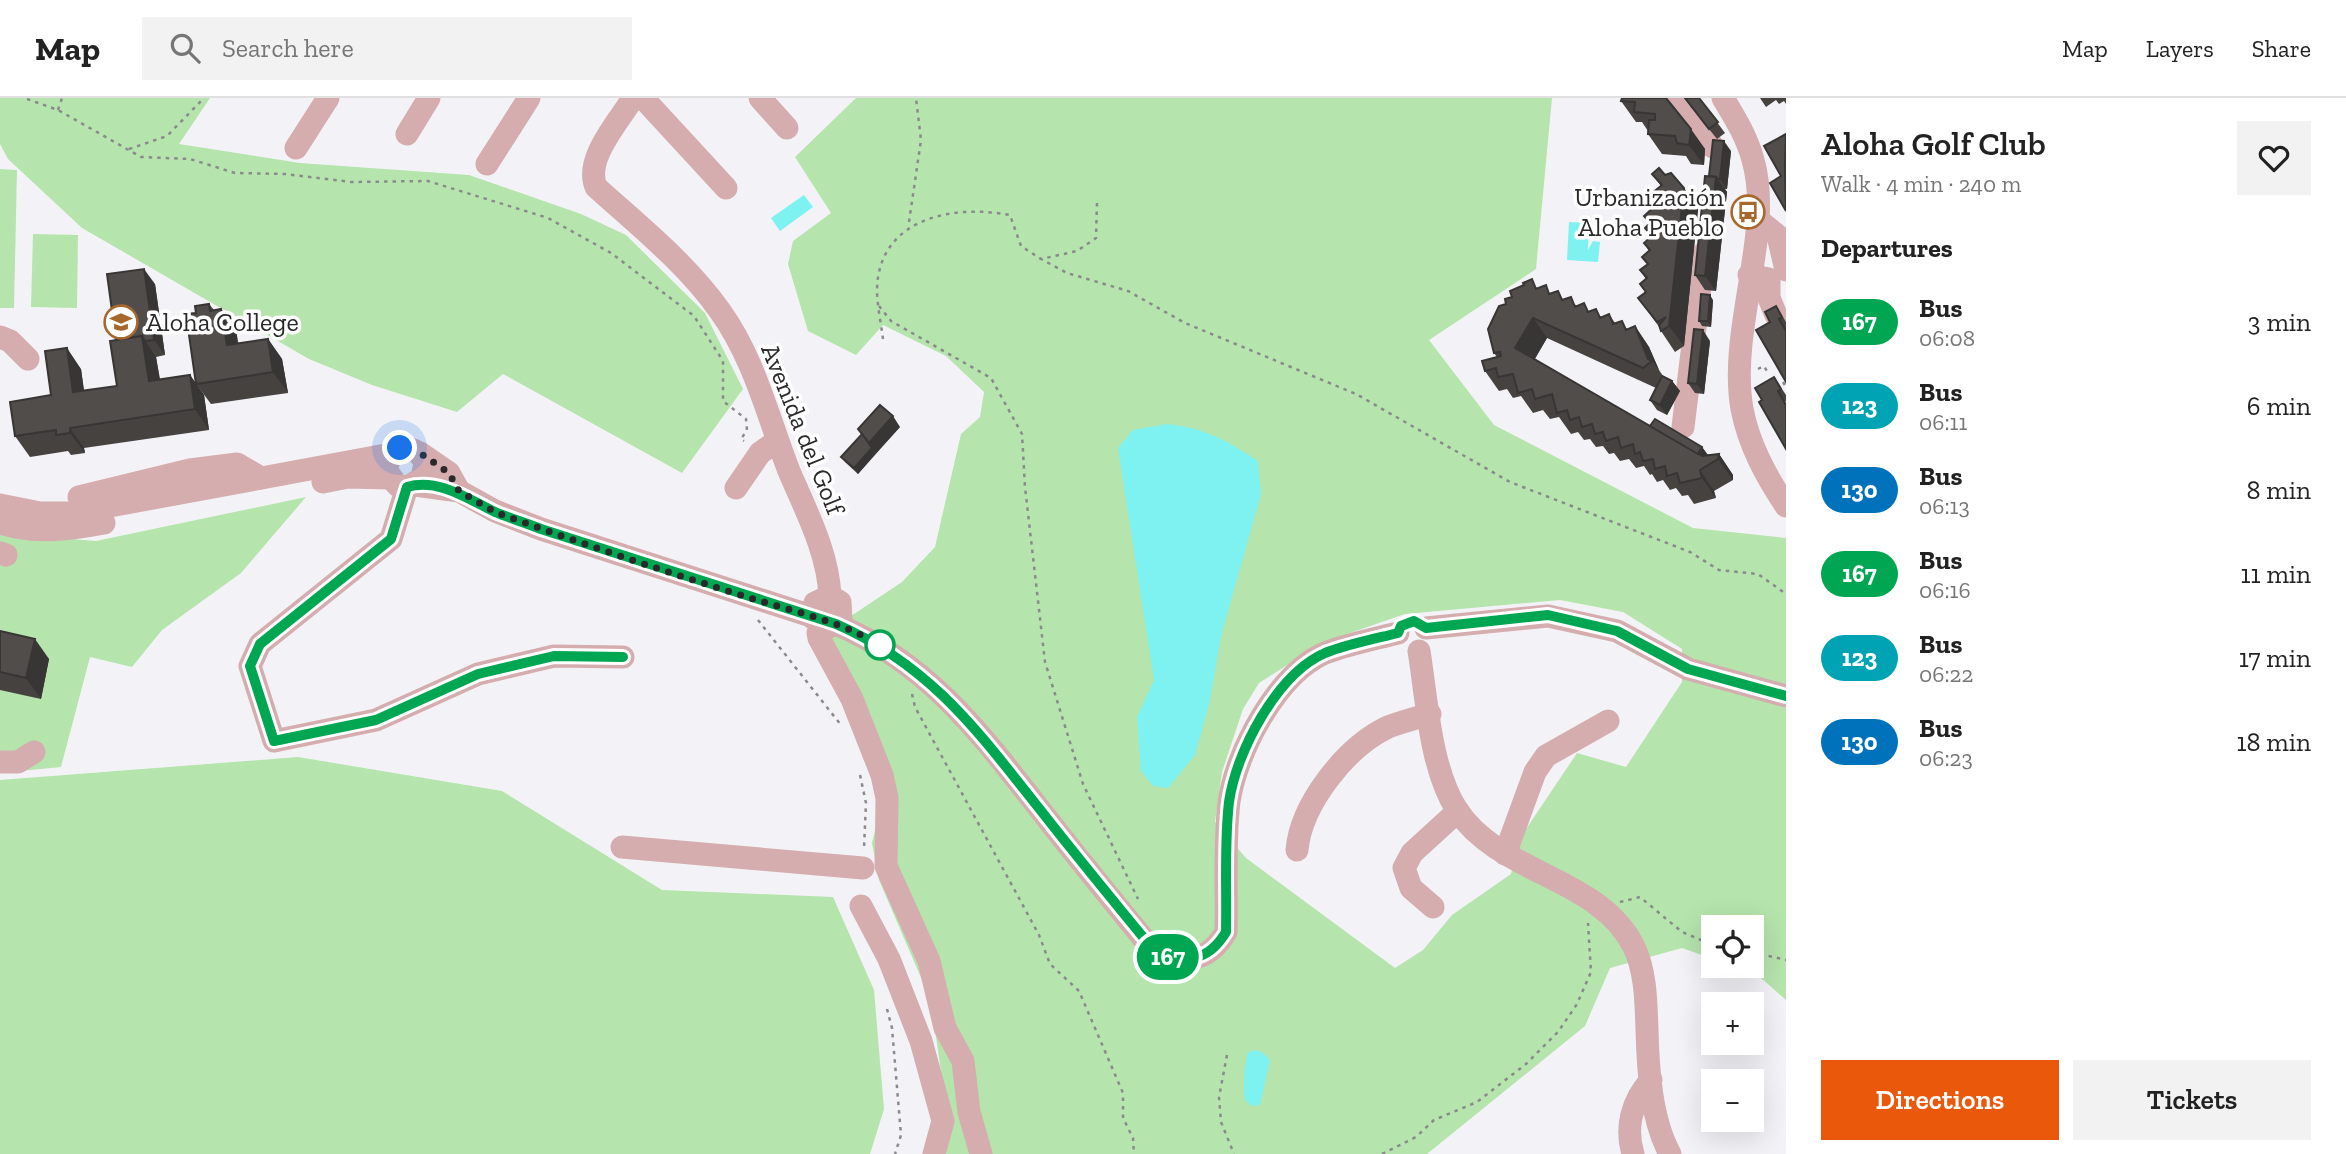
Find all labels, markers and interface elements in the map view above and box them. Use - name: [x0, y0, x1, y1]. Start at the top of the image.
- search box: [142, 17, 632, 80]
- text: Map: [35, 29, 100, 68]
- icon: search: [166, 29, 204, 67]
- text: Search here: [222, 32, 354, 64]
- text: Map: [2062, 34, 2108, 63]
- text: Layers: [2146, 34, 2214, 63]
- text: Share: [2252, 34, 2311, 63]
- button: heart: [2237, 121, 2311, 195]
- text: Aloha Golf Club: [1821, 124, 2046, 163]
- text: Walk · 4 min · 240 m: [1821, 170, 2021, 198]
- place label: Urbanización Aloha Pueblo: [1574, 181, 1724, 243]
- bus stop icon: Urbanización Aloha Pueblo: [1729, 193, 1767, 231]
- text: Departures: [1821, 232, 1953, 264]
- text: Bus: [1919, 292, 1962, 324]
- school or university icon: Aloha College: [102, 303, 140, 341]
- place label: Aloha College: [146, 306, 299, 338]
- text: 3 min: [2248, 306, 2311, 338]
- text: 167: [1842, 307, 1877, 336]
- text: 06:08: [1919, 324, 1975, 352]
- street label: Avenida del Golf: [754, 339, 852, 521]
- text: Bus: [1919, 376, 1962, 408]
- text: 6 min: [2247, 390, 2311, 422]
- text: 123: [1842, 391, 1877, 420]
- text: 06:11: [1919, 408, 1967, 436]
- your location: [382, 430, 417, 465]
- text: Bus: [1919, 460, 1962, 492]
- text: 8 min: [2246, 474, 2311, 506]
- text: 130: [1841, 475, 1878, 504]
- text: 06:13: [1919, 492, 1970, 520]
- text: Bus: [1919, 544, 1962, 576]
- text: 11 min: [2240, 558, 2311, 590]
- text: 167: [1842, 559, 1877, 588]
- text: 06:16: [1919, 576, 1971, 604]
- text: Bus: [1919, 628, 1962, 660]
- unlabelled marker: [865, 630, 895, 660]
- text: 17 min: [2239, 642, 2311, 674]
- text: 123: [1842, 643, 1877, 672]
- text: 06:22: [1919, 660, 1973, 688]
- text: Bus: [1919, 712, 1962, 744]
- text: 18 min: [2236, 726, 2311, 758]
- text: 130: [1841, 727, 1878, 756]
- text: 06:23: [1919, 744, 1973, 772]
- map controls: [1701, 915, 1764, 1132]
- button: locate: [1701, 915, 1764, 978]
- line badge: 167: [1128, 934, 1208, 980]
- text: 167: [1151, 942, 1185, 971]
- button: +: [1701, 992, 1764, 1055]
- button: Directions: [1821, 1060, 2059, 1140]
- button: Tickets: [2073, 1060, 2311, 1140]
- button: −: [1701, 1069, 1764, 1132]

